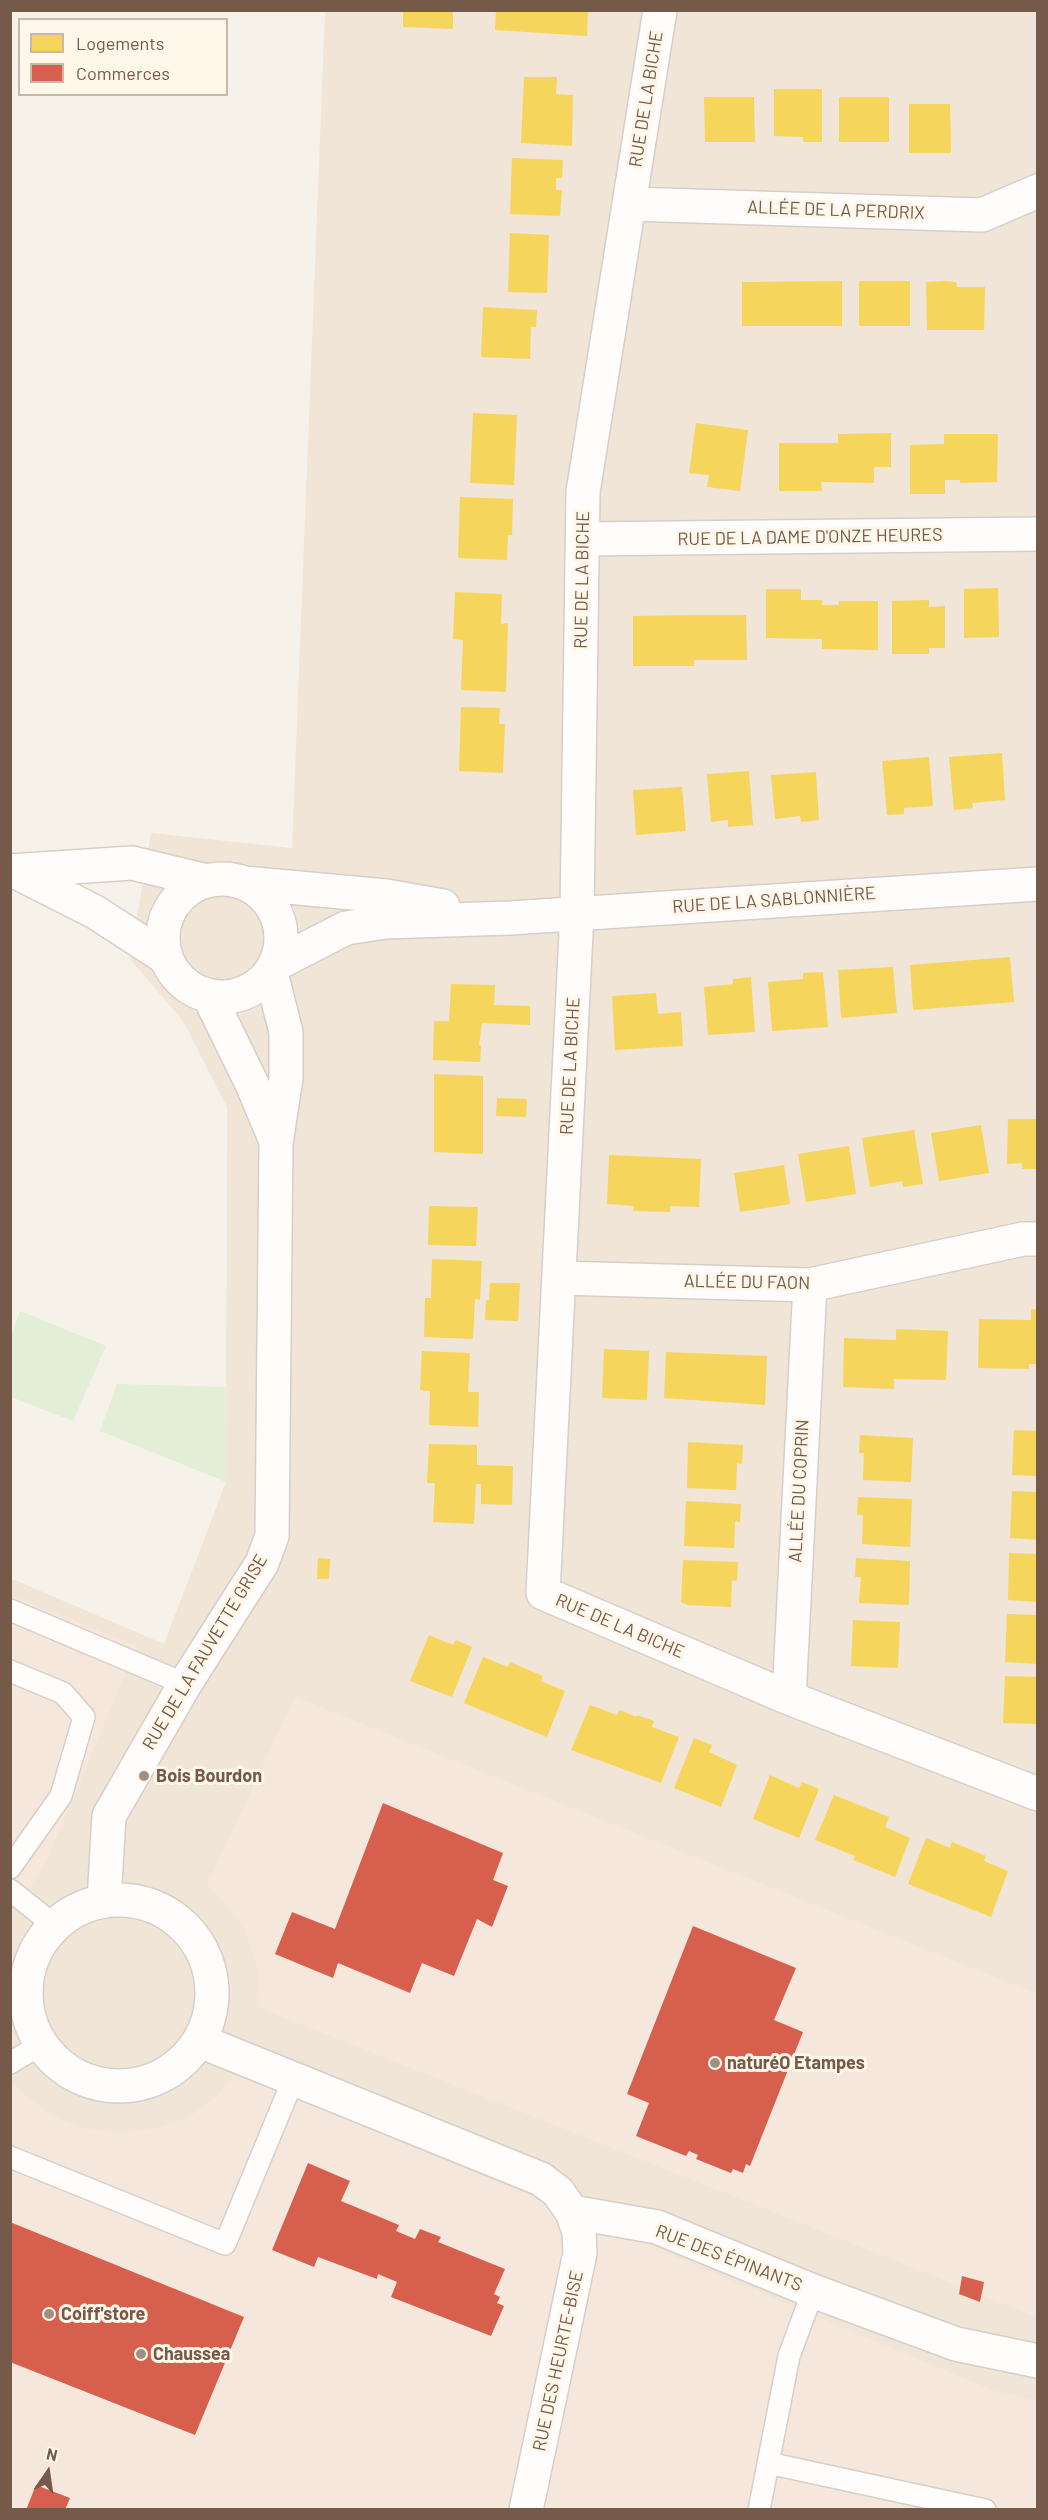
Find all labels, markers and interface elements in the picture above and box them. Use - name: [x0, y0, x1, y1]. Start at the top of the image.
- legend: [18, 18, 228, 96]
- street label: RUE DE LA BICHE: [625, 29, 667, 169]
- text: Logements: [76, 32, 165, 54]
- text: Commerces: [76, 62, 170, 84]
- street label: ALLÉE DE LA PERDRIX: [747, 196, 925, 224]
- street label: RUE DE LA BICHE: [570, 511, 594, 649]
- street label: RUE DE LA DAME D'ONZE HEURES: [677, 524, 943, 550]
- street label: RUE DE LA SABLONNIÈRE: [672, 882, 876, 918]
- street label: RUE DE LA BICHE: [556, 997, 584, 1135]
- street label: ALLÉE DU FAON: [684, 1270, 810, 1294]
- street label: ALLÉE DU COPRIN: [784, 1419, 814, 1563]
- street label: RUE DE LA FAUVETTE GRISE: [138, 1550, 272, 1754]
- street label: RUE DE LA BICHE: [552, 1589, 688, 1663]
- place label: Bois Bourdon: [156, 1765, 262, 1787]
- marker: Bois Bourdon: [137, 1769, 151, 1783]
- place label: naturéO Etampes: [727, 2052, 865, 2074]
- marker: naturéO Etampes: [708, 2056, 722, 2070]
- street label: RUE DES ÉPINANTS: [653, 2220, 805, 2296]
- street label: RUE DES HEURTE-BISE: [528, 2269, 588, 2453]
- place label: Coiff'store: [61, 2303, 145, 2325]
- marker: Coiff'store: [42, 2307, 56, 2321]
- place label: Chaussea: [153, 2343, 230, 2365]
- marker: Chaussea: [134, 2347, 148, 2361]
- north arrow: [18, 2442, 78, 2502]
- text: N: [45, 2444, 59, 2464]

